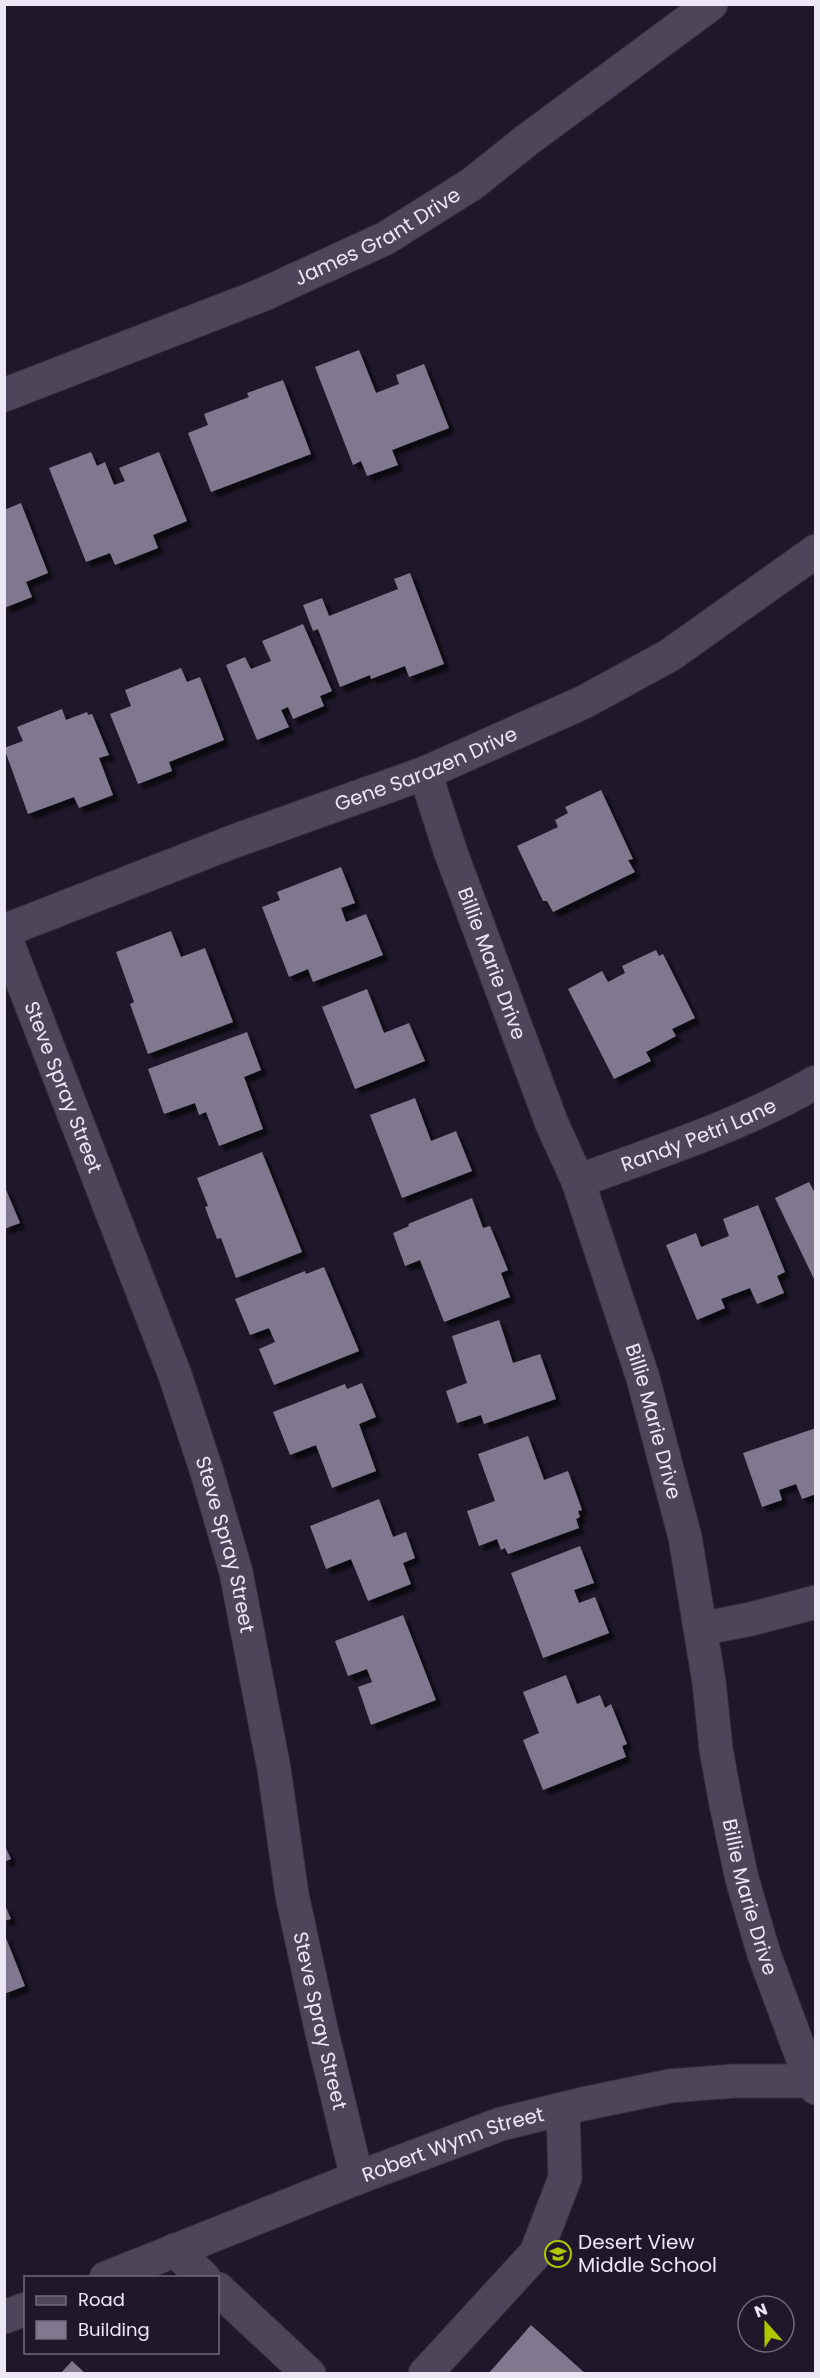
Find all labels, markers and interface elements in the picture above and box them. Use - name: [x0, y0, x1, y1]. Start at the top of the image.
- street label: James Grant Drive: [290, 181, 466, 292]
- street label: Gene Sarazen Drive: [331, 720, 522, 818]
- street label: Billie Marie Drive: [451, 883, 533, 1044]
- street label: Steve Spray Street: [17, 997, 109, 1177]
- street label: Randy Petri Lane: [617, 1091, 781, 1179]
- street label: Billie Marie Drive: [618, 1340, 688, 1502]
- street label: Steve Spray Street: [189, 1452, 261, 1635]
- street label: Billie Marie Drive: [716, 1816, 785, 1979]
- street label: Steve Spray Street: [286, 1929, 354, 2113]
- street label: Robert Wynn Street: [358, 2100, 547, 2189]
- place label: Desert View Middle School: [578, 2228, 717, 2279]
- school or university icon: Desert View Middle School: [543, 2239, 573, 2269]
- legend: [24, 2276, 219, 2354]
- text: Road: [78, 2287, 125, 2312]
- north arrow: [736, 2294, 796, 2354]
- text: N: [751, 2298, 771, 2323]
- text: Building: [78, 2317, 150, 2342]

